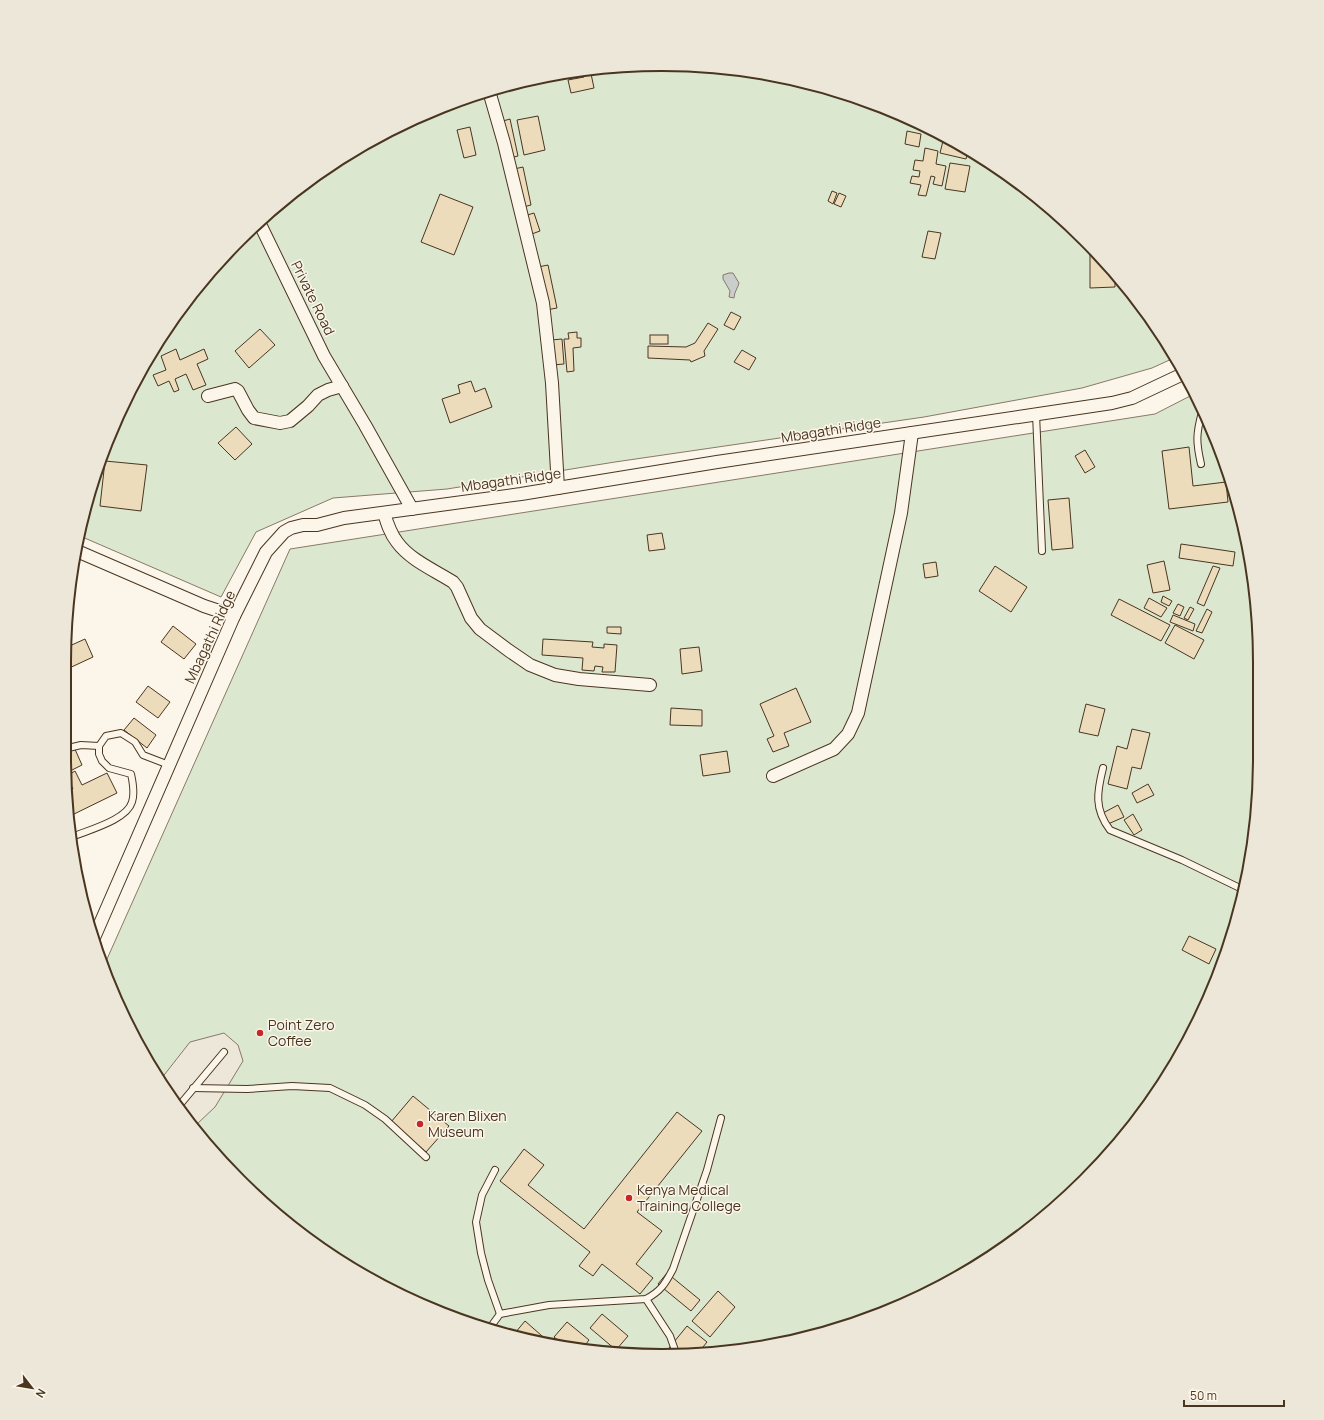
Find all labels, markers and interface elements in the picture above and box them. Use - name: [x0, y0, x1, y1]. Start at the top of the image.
- street label: Private Road: [287, 257, 340, 338]
- street label: Mbagathi Ridge: [780, 412, 882, 447]
- street label: Mbagathi Ridge: [460, 463, 562, 496]
- street label: Mbagathi Ridge: [180, 587, 239, 686]
- place label: Point Zero Coffee: [268, 1015, 335, 1050]
- marker: Point Zero Coffee: [255, 1028, 265, 1038]
- place label: Karen Blixen Museum: [428, 1106, 507, 1141]
- marker: Karen Blixen Museum: [415, 1119, 425, 1129]
- place label: Kenya Medical Training College: [637, 1180, 741, 1215]
- marker: Kenya Medical Training College: [624, 1193, 634, 1203]
- north arrow: [12, 1368, 52, 1408]
- scale bar: [1184, 1382, 1284, 1408]
- text: N: [32, 1386, 49, 1401]
- text: 50 m: [1190, 1387, 1217, 1404]

